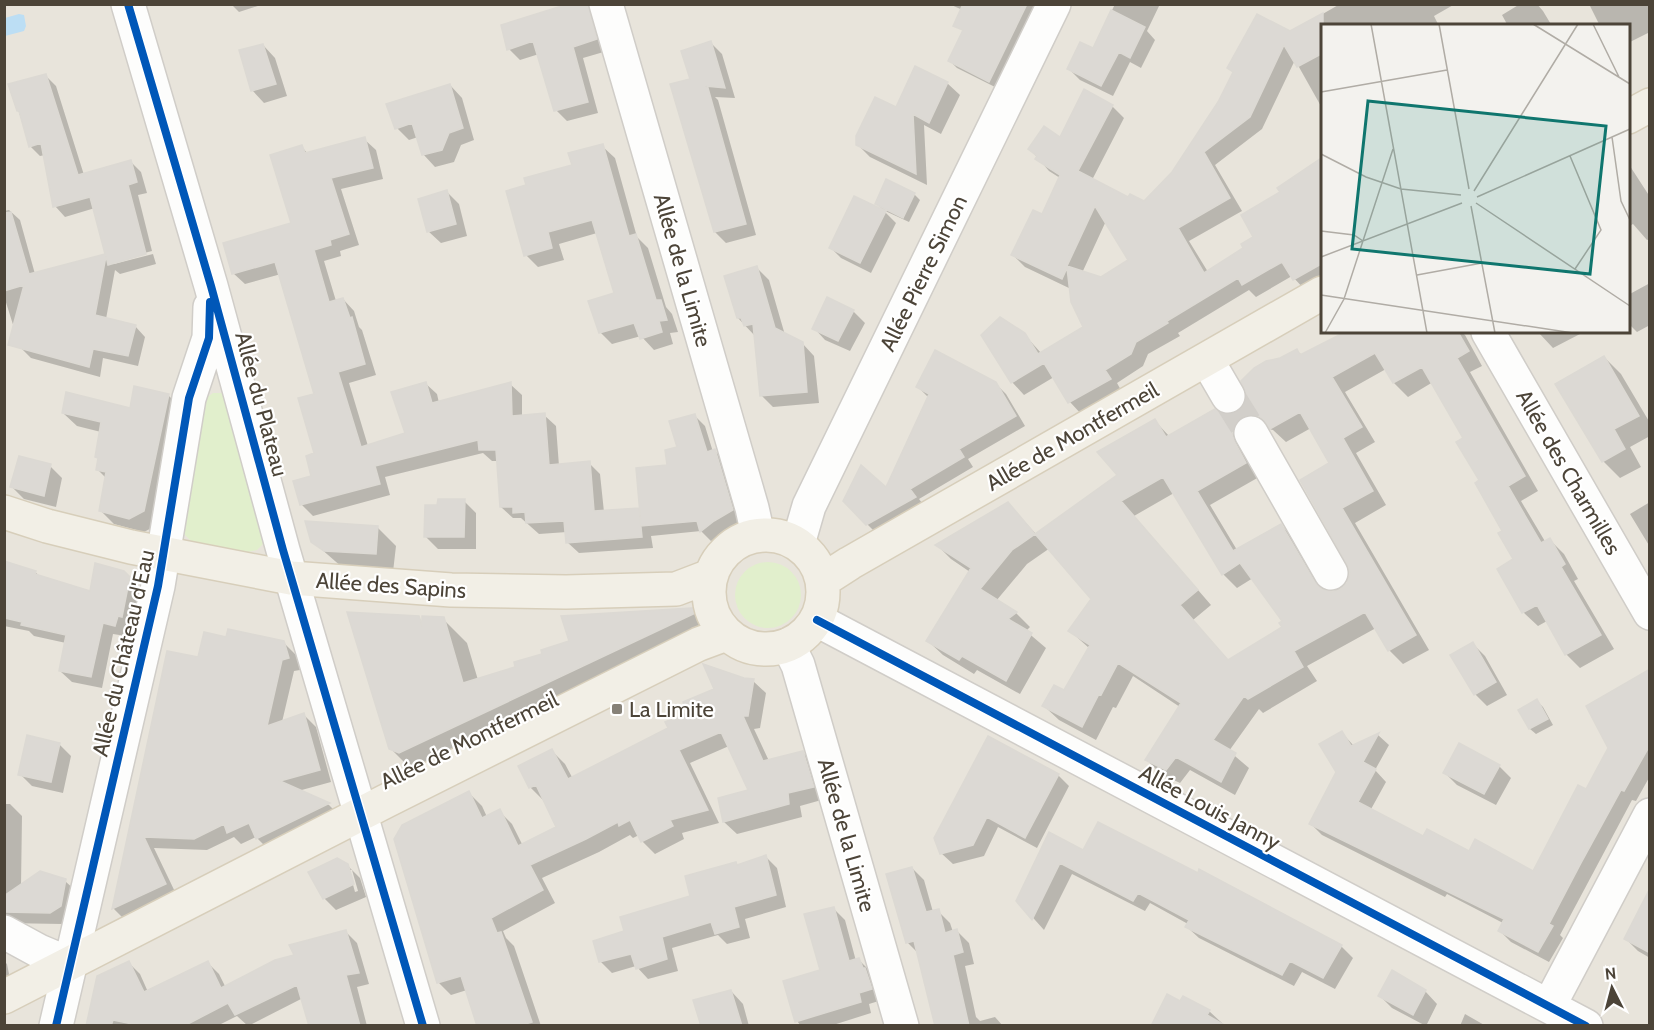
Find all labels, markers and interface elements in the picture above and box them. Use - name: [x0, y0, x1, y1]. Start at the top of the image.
- inset map: [1321, 24, 1630, 333]
- street label: Allée de la Limite: [648, 190, 717, 350]
- street label: Allée Pierre Simon: [874, 191, 973, 356]
- street label: Allée du Plateau: [229, 329, 294, 479]
- street label: Allée de Montfermeil: [981, 376, 1164, 497]
- street label: Allée des Charmilles: [1510, 385, 1627, 560]
- street label: Allée du Château d'Eau: [87, 547, 160, 759]
- street label: Allée des Sapins: [315, 567, 467, 604]
- street label: Allée de Montfermeil: [376, 685, 563, 795]
- place label: La Limite: [629, 696, 714, 723]
- marker: La Limite: [610, 702, 624, 716]
- street label: Allée de la Limite: [812, 755, 881, 915]
- street label: Allée Louis Janny: [1135, 759, 1285, 856]
- north arrow: [1582, 958, 1642, 1018]
- text: N: [1604, 964, 1617, 984]

